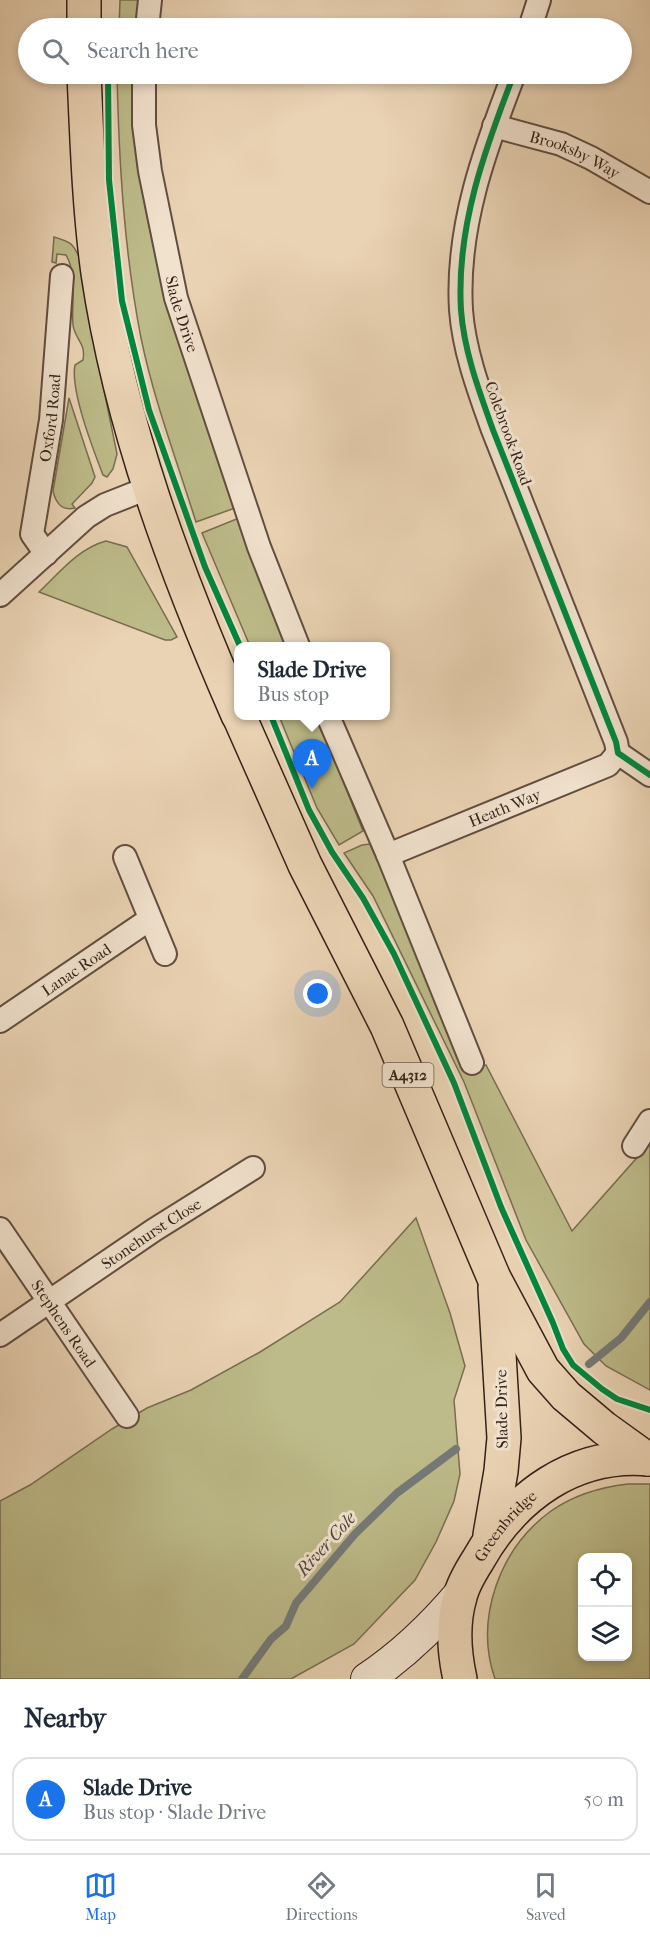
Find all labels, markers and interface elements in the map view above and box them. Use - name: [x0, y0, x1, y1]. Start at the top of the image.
- search box: [18, 18, 632, 84]
- icon: search: [39, 35, 72, 68]
- text: Search here: [87, 38, 199, 64]
- street label: Brooksby Way: [527, 127, 624, 183]
- street label: Slade Drive: [162, 274, 202, 355]
- street label: Oxford Road: [35, 373, 65, 463]
- street label: Colebrook Road: [481, 379, 536, 488]
- popup: [234, 642, 390, 720]
- text: Slade Drive: [258, 657, 366, 683]
- text: Bus stop: [258, 683, 329, 706]
- pin: A: [292, 740, 332, 789]
- street label: Heath Way: [466, 784, 544, 831]
- street label: Lanac Road: [38, 939, 115, 1000]
- your location: [303, 979, 332, 1008]
- road number: A4312: [382, 1063, 434, 1087]
- street label: Stonehurst Close: [97, 1194, 205, 1273]
- street label: Stephens Road: [27, 1276, 100, 1371]
- street label: Slade Drive: [491, 1369, 512, 1449]
- street label: Greenbridge: [470, 1486, 541, 1565]
- water label: River Cole: [292, 1508, 361, 1581]
- map controls: [578, 1553, 632, 1661]
- button: locate: [578, 1553, 632, 1607]
- button: layers: [578, 1607, 632, 1661]
- text: Nearby: [24, 1703, 106, 1734]
- text: Slade Drive: [83, 1775, 192, 1801]
- text: A: [39, 1788, 52, 1811]
- text: 50 m: [583, 1788, 624, 1811]
- text: Bus stop · Slade Drive: [83, 1801, 266, 1824]
- tab: Map: [84, 1869, 117, 1924]
- tab: Directions: [286, 1869, 358, 1924]
- tab: Saved: [526, 1869, 566, 1924]

